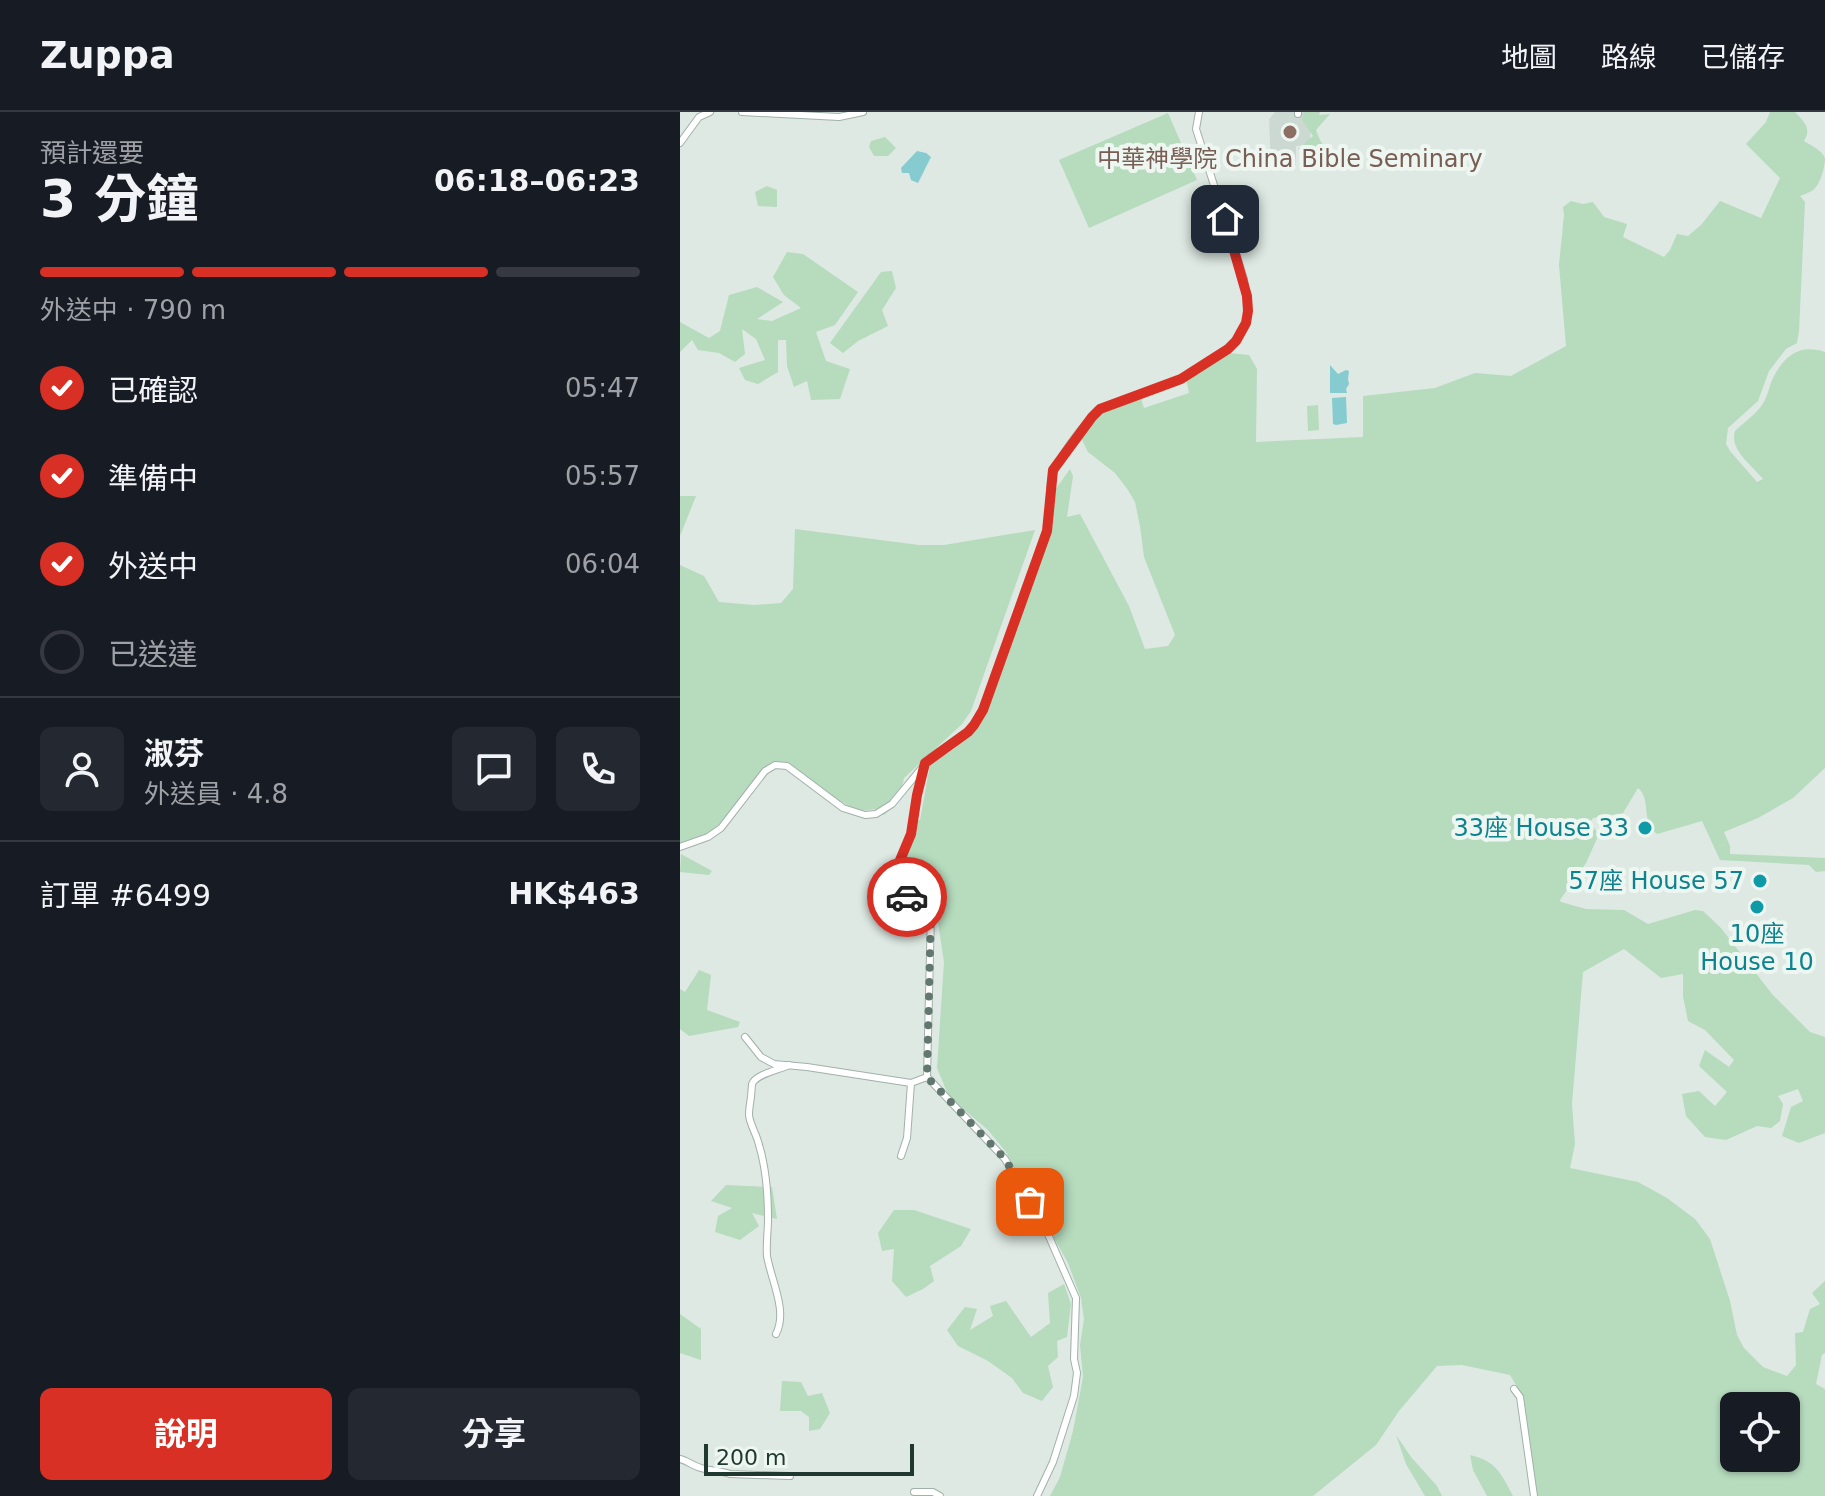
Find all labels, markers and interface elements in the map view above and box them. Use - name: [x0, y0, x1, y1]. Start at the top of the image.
- text: Zuppa: [40, 33, 175, 77]
- text: 地圖: [1501, 41, 1557, 74]
- text: 路線: [1601, 41, 1657, 74]
- text: 已儲存: [1701, 41, 1785, 74]
- marker: 中華神學院 China Bible Seminary: [1281, 123, 1299, 141]
- text: 預計還要: [40, 138, 144, 168]
- place label: 中華神學院 China Bible Seminary: [1097, 145, 1483, 173]
- text: 06:18–06:23: [434, 163, 640, 198]
- text: 3 分鐘: [40, 169, 198, 229]
- pin: [1191, 185, 1259, 253]
- icon: home: [1203, 197, 1247, 241]
- text: 外送中 · 790 m: [40, 295, 226, 325]
- icon: check: [40, 366, 84, 410]
- text: 已確認: [108, 373, 198, 408]
- text: 05:47: [565, 373, 640, 403]
- icon: check: [40, 454, 84, 498]
- text: 準備中: [108, 461, 198, 496]
- text: 05:57: [565, 461, 640, 491]
- icon: check: [40, 542, 84, 586]
- text: 外送中: [108, 549, 198, 584]
- text: 06:04: [565, 549, 640, 579]
- text: 已送達: [108, 637, 198, 672]
- button: person: [40, 727, 124, 811]
- button: chat: [452, 727, 536, 811]
- button: phone: [556, 727, 640, 811]
- text: 淑芬: [144, 736, 204, 771]
- text: 外送員 · 4.8: [144, 779, 288, 809]
- place label: 33座 House 33: [1453, 814, 1629, 842]
- marker: 33座 House 33: [1636, 819, 1654, 837]
- courier: [867, 857, 947, 937]
- place label: 57座 House 57: [1568, 867, 1744, 895]
- marker: 57座 House 57: [1751, 872, 1769, 890]
- icon: car: [885, 875, 929, 919]
- text: HK$463: [508, 876, 640, 911]
- text: 訂單 #6499: [40, 878, 211, 913]
- marker: 10座 House 10: [1748, 898, 1766, 916]
- place label: 10座 House 10: [1700, 920, 1814, 976]
- pin: [996, 1168, 1064, 1236]
- icon: bag: [1008, 1180, 1052, 1224]
- button: 說明: [40, 1388, 332, 1480]
- button: 分享: [348, 1388, 640, 1480]
- map controls: [1720, 1392, 1800, 1472]
- button: locate: [1720, 1392, 1800, 1472]
- scale bar: [704, 1440, 914, 1476]
- text: 200 m: [716, 1445, 786, 1470]

